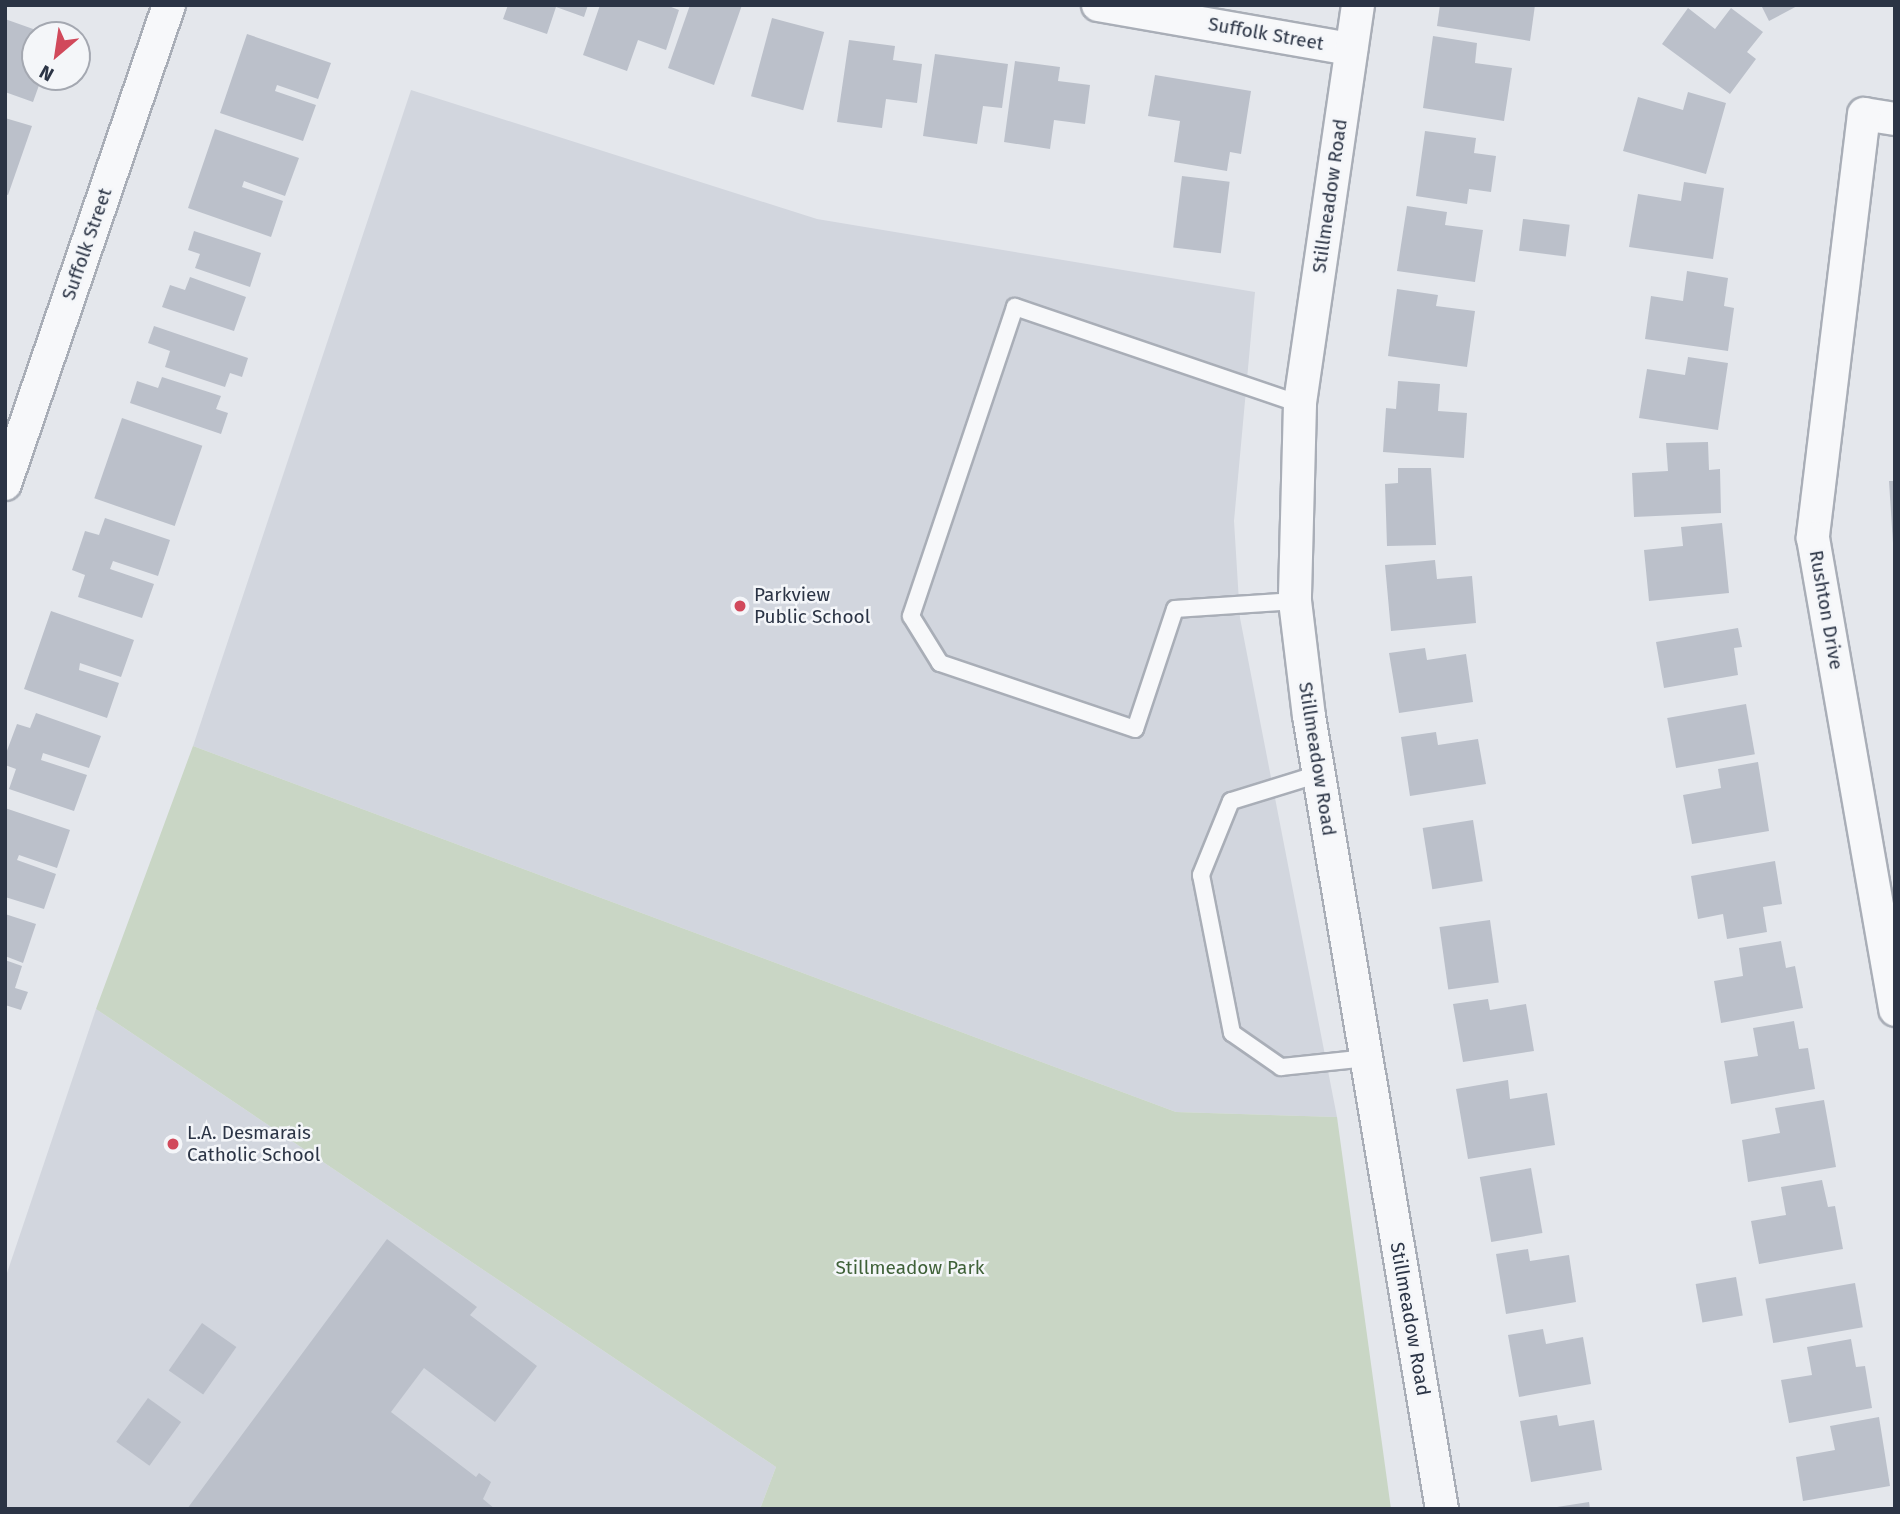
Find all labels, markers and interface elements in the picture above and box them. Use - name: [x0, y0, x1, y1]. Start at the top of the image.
- street label: Suffolk Street: [1206, 13, 1326, 55]
- north arrow: [21, 21, 91, 91]
- text: N: [35, 60, 58, 86]
- street label: Stillmeadow Road: [1308, 117, 1352, 275]
- street label: Suffolk Street: [57, 185, 117, 303]
- street label: Rushton Drive: [1804, 548, 1848, 672]
- place label: Parkview Public School: [754, 584, 870, 628]
- marker: Parkview Public School: [732, 598, 748, 614]
- street label: Stillmeadow Road: [1294, 680, 1340, 838]
- place label: L.A. Desmarais Catholic School: [187, 1122, 320, 1166]
- marker: L.A. Desmarais Catholic School: [165, 1136, 181, 1152]
- street label: Stillmeadow Road: [1385, 1240, 1435, 1398]
- park label: Stillmeadow Park: [836, 1257, 984, 1279]

